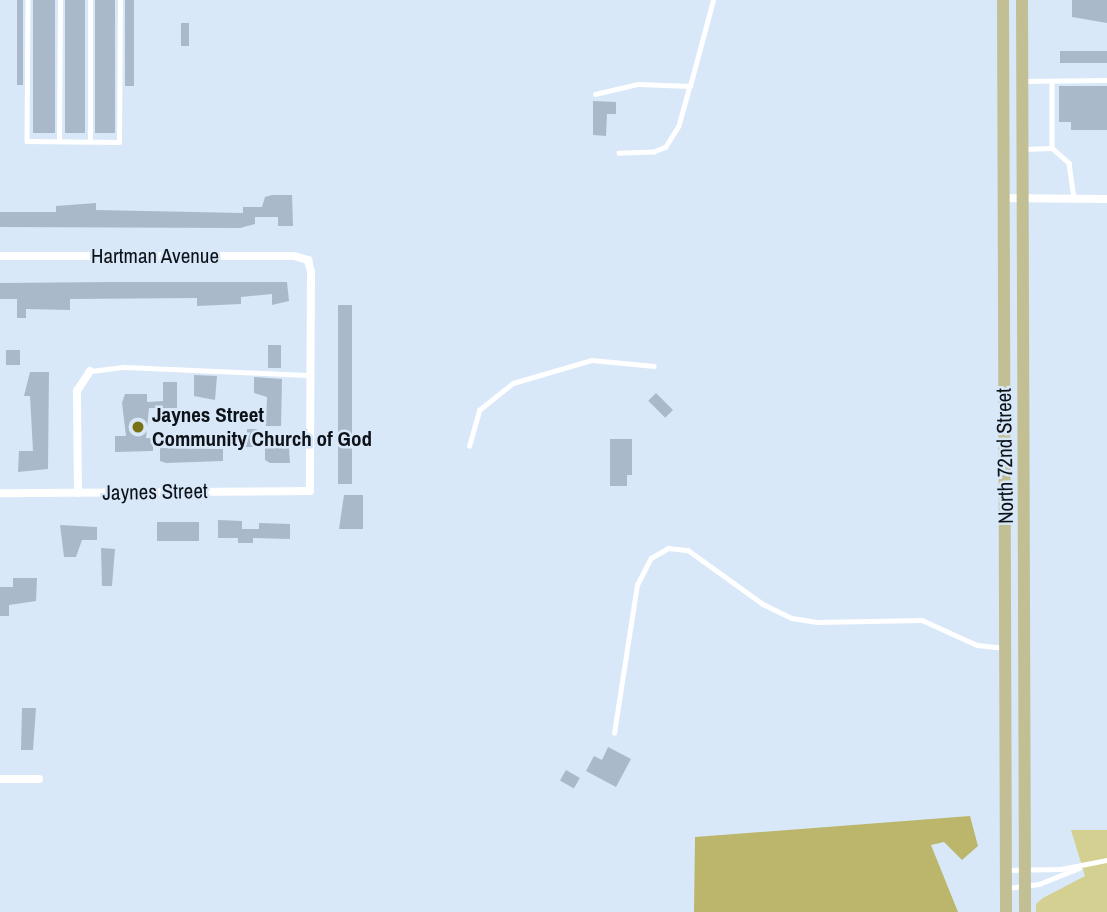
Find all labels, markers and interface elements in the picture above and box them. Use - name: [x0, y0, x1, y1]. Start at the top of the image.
- street label: Hartman Avenue: [91, 243, 219, 269]
- street label: North 72nd Street: [991, 388, 1019, 524]
- place label: Jaynes Street Community Church of God: [152, 402, 372, 452]
- marker: Jaynes Street Community Church of God: [130, 419, 146, 435]
- street label: Jaynes Street: [102, 478, 208, 506]

